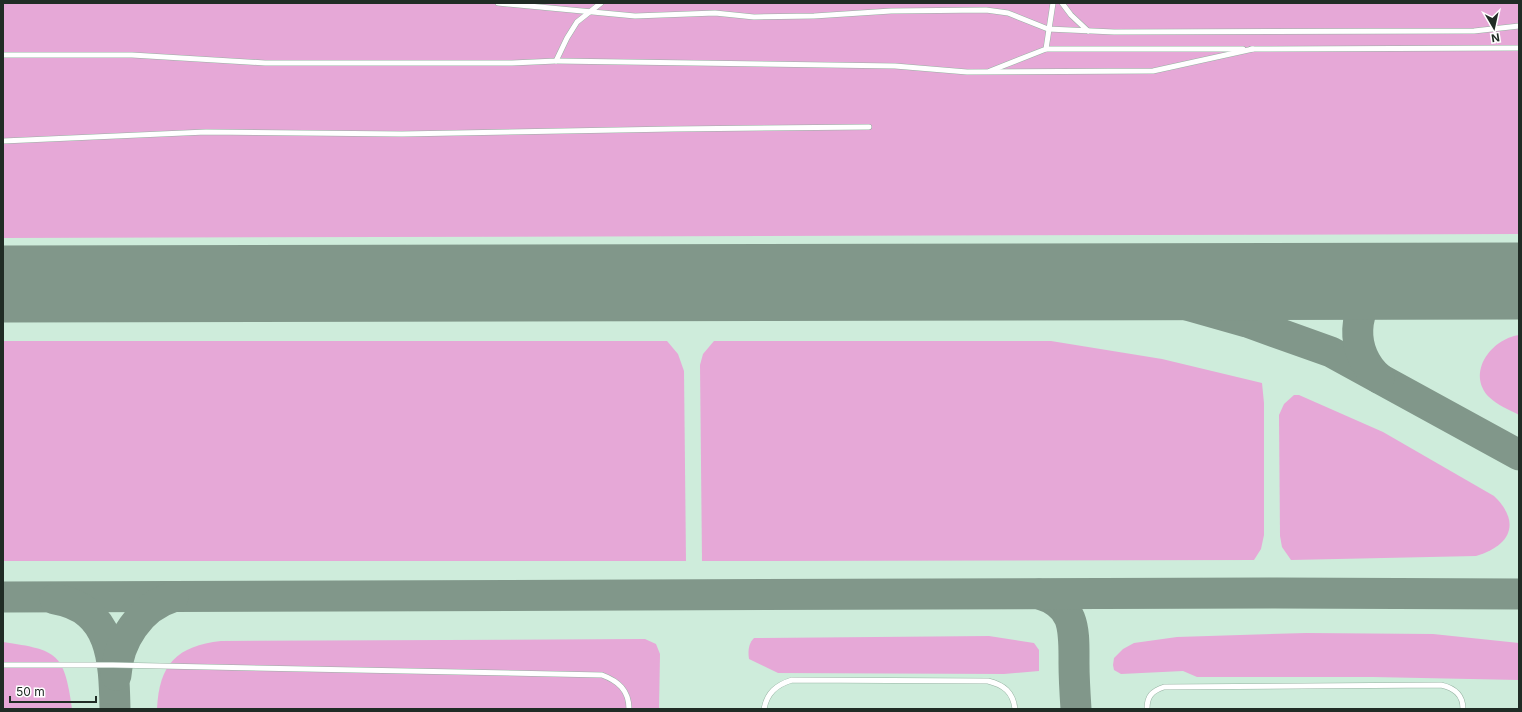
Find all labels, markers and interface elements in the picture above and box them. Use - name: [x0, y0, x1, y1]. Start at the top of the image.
- north arrow: [1474, 8, 1514, 48]
- text: N: [1490, 30, 1501, 45]
- scale bar: [10, 678, 96, 704]
- text: 50 m: [16, 684, 45, 699]

